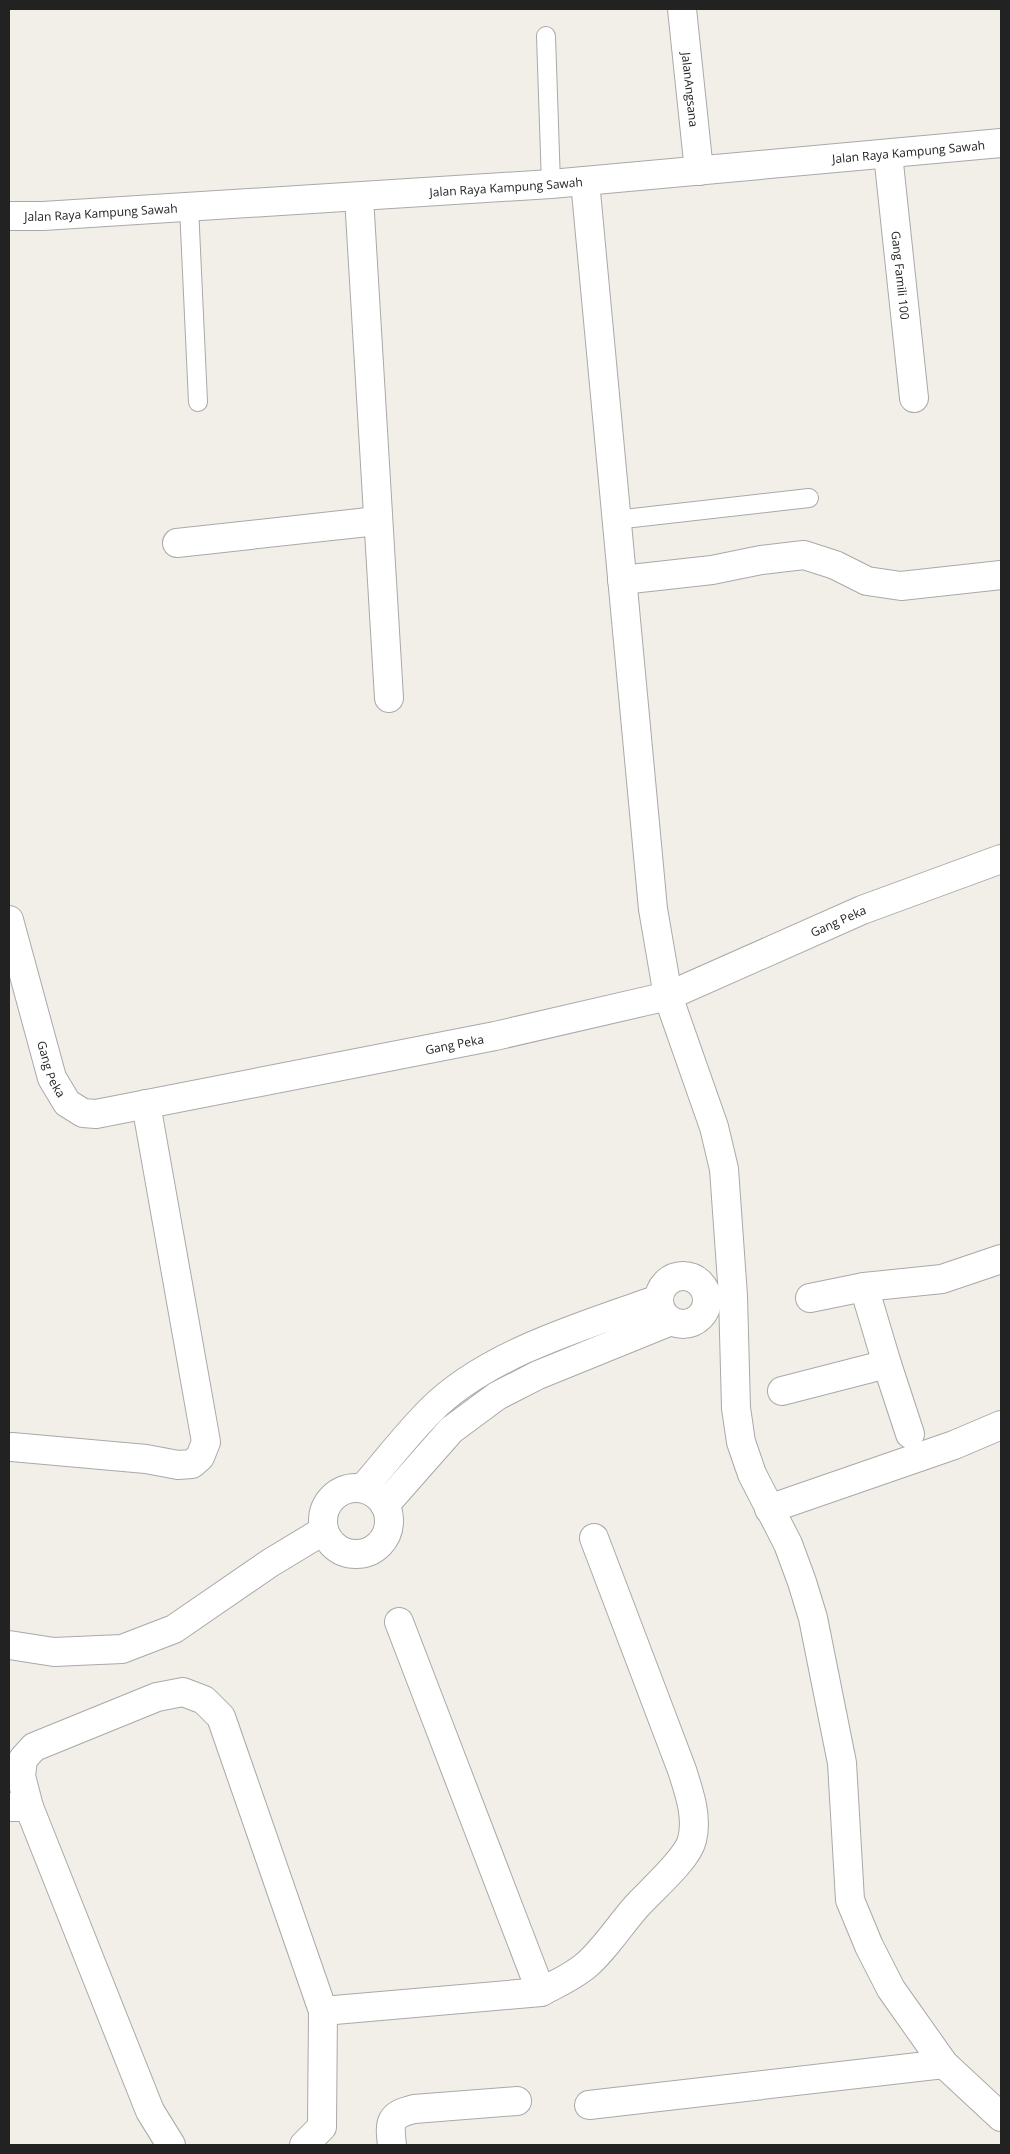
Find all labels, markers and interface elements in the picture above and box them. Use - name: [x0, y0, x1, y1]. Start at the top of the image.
- street label: JalanAngsana: [678, 50, 703, 128]
- street label: Jalan Raya Kampung Sawah: [830, 136, 986, 167]
- street label: Jalan Raya Kampung Sawah: [428, 173, 583, 200]
- street label: Jalan Raya Kampung Sawah: [23, 199, 178, 225]
- street label: Gang Famili 100: [888, 230, 914, 321]
- street label: Gang Peka: [808, 901, 868, 940]
- street label: Gang Peka: [424, 1030, 485, 1058]
- street label: Gang Peka: [34, 1039, 70, 1100]

